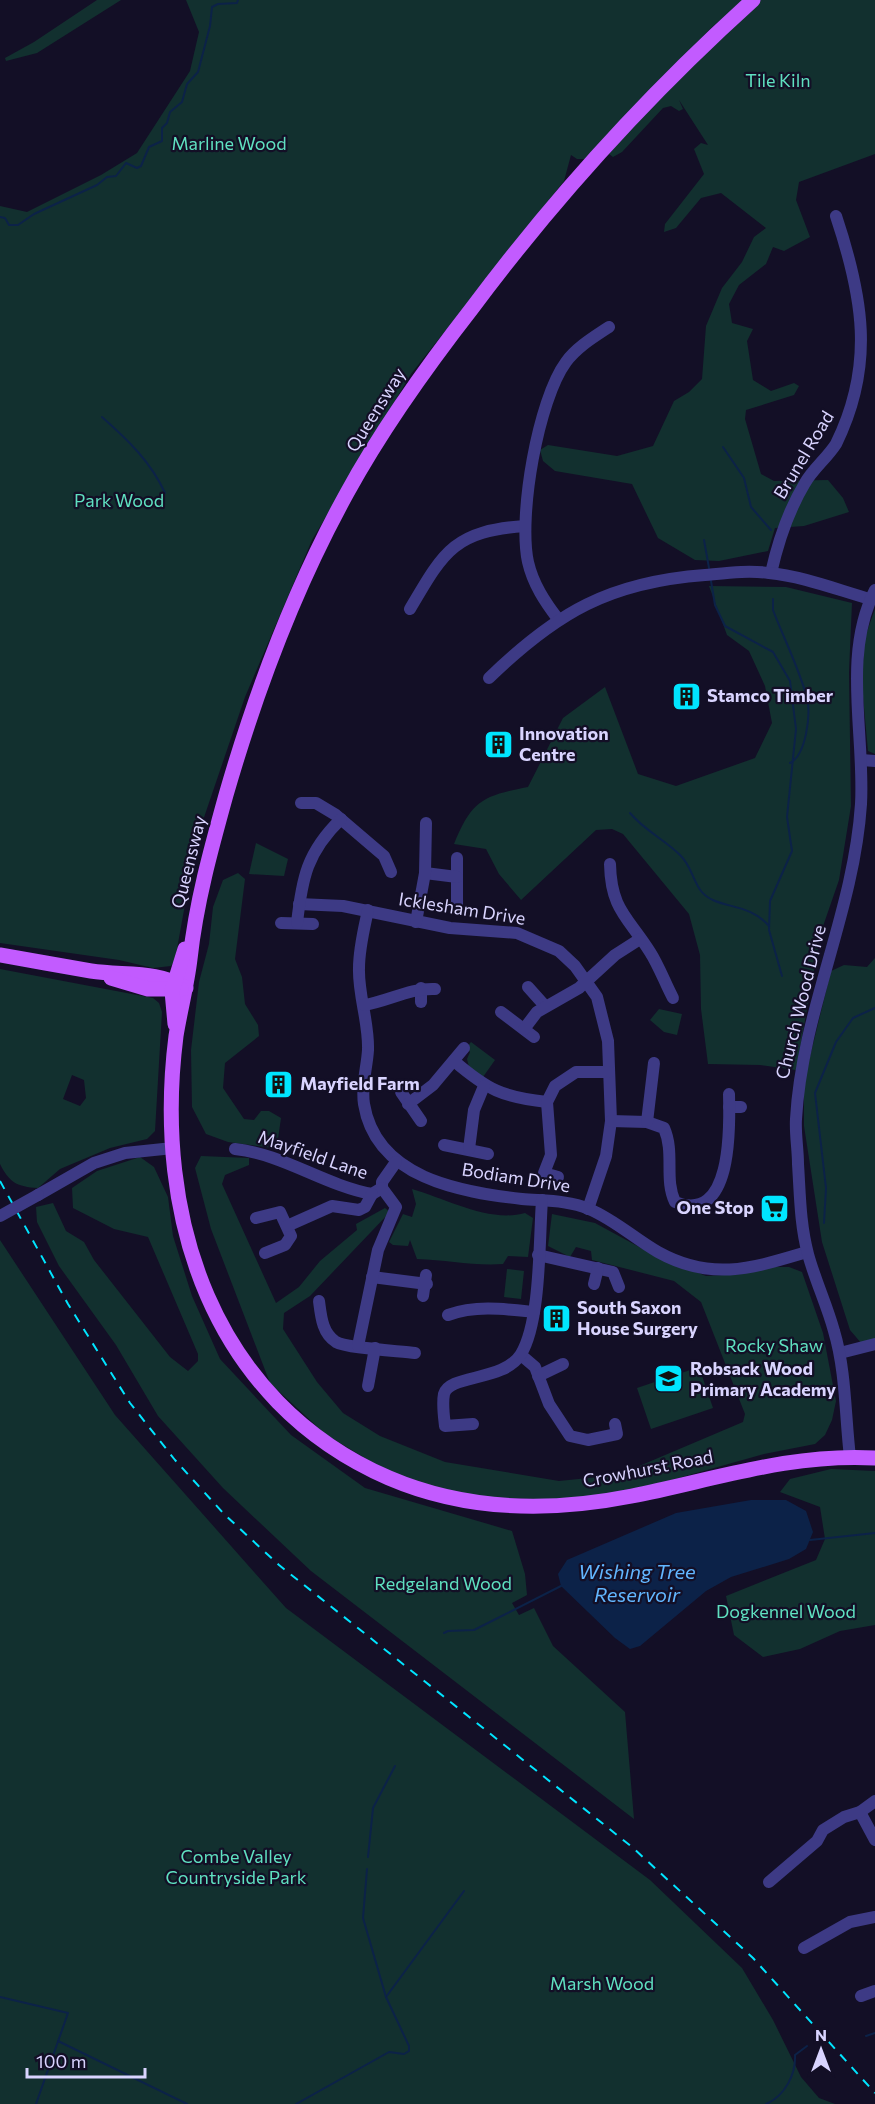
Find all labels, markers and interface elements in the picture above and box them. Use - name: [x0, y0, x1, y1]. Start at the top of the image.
- park label: Tile Kiln: [745, 69, 811, 91]
- park label: Marline Wood: [171, 132, 287, 154]
- street label: Queensway: [341, 363, 410, 456]
- street label: Brunel Road: [768, 407, 838, 502]
- park label: Park Wood: [74, 489, 164, 511]
- building icon: Stamco Timber: [670, 680, 702, 712]
- place label: Stamco Timber: [707, 684, 834, 706]
- place label: Innovation Centre: [519, 722, 609, 765]
- building icon: Innovation Centre: [482, 728, 514, 760]
- street label: Queensway: [166, 813, 210, 910]
- street label: Icklesham Drive: [397, 887, 527, 929]
- street label: Church Wood Drive: [770, 922, 830, 1081]
- building icon: Mayfield Farm: [263, 1068, 295, 1100]
- place label: Mayfield Farm: [300, 1072, 420, 1094]
- street label: Mayfield Lane: [255, 1125, 371, 1183]
- street label: Bodiam Drive: [460, 1158, 572, 1196]
- supermarket icon: One Stop: [759, 1192, 791, 1224]
- place label: One Stop: [676, 1196, 754, 1218]
- place label: South Saxon House Surgery: [577, 1296, 698, 1339]
- building icon: South Saxon House Surgery: [540, 1302, 572, 1334]
- park label: Rocky Shaw: [725, 1334, 823, 1356]
- place label: Robsack Wood Primary Academy: [690, 1357, 836, 1400]
- school or university icon: Robsack Wood Primary Academy: [653, 1363, 685, 1395]
- street label: Crowhurst Road: [581, 1445, 715, 1491]
- water label: Wishing Tree Reservoir: [578, 1559, 696, 1606]
- park label: Redgeland Wood: [374, 1572, 512, 1594]
- park label: Dogkennel Wood: [716, 1600, 856, 1622]
- park label: Combe Valley Countryside Park: [165, 1845, 307, 1888]
- park label: Marsh Wood: [550, 1972, 654, 1994]
- north arrow: [791, 2020, 851, 2080]
- text: N: [815, 2025, 827, 2044]
- scale bar: [27, 2041, 146, 2079]
- text: 100 m: [36, 2050, 86, 2072]

